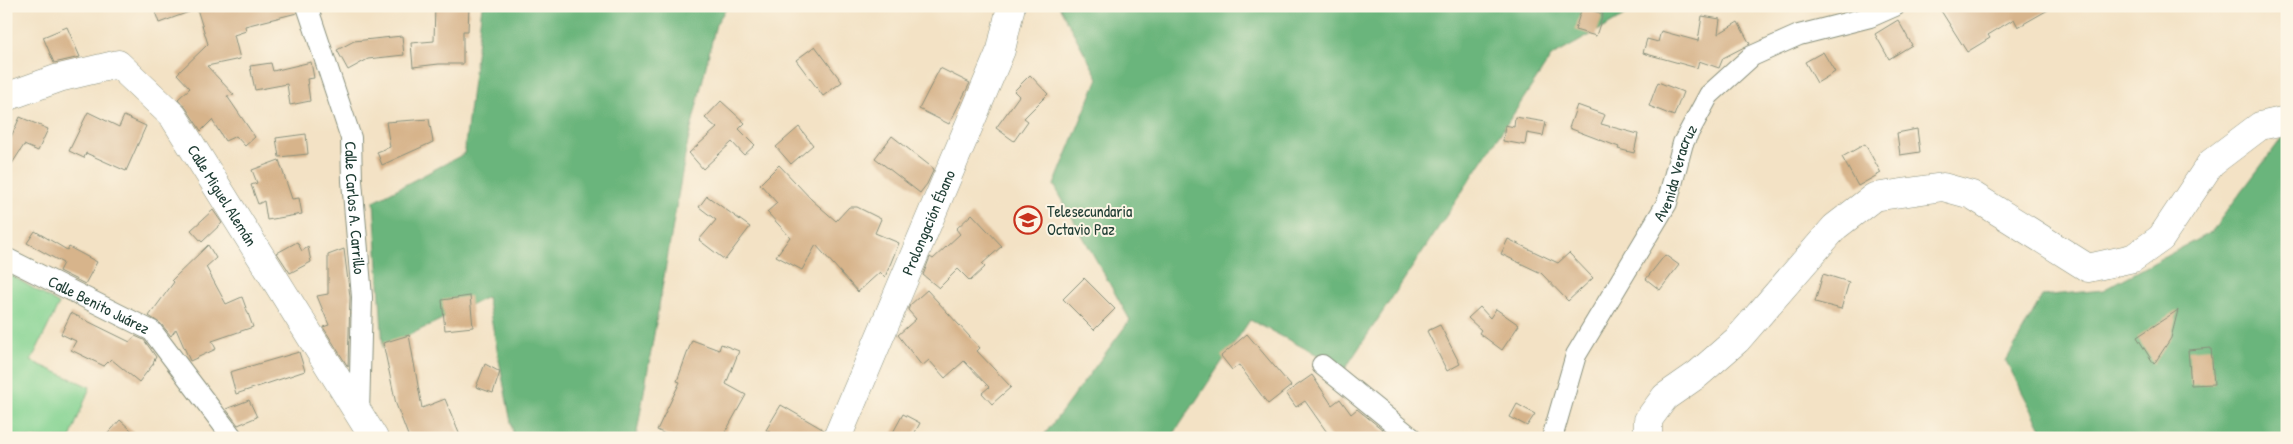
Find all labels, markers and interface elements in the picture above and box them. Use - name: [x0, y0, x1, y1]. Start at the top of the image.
- street label: Avenida Veracruz: [1648, 120, 1702, 225]
- street label: Calle Miguel Alemán: [182, 140, 262, 250]
- street label: Calle Carlos A. Carrillo: [340, 141, 371, 276]
- street label: Prolongación Ébano: [896, 166, 960, 279]
- place label: Telesecundaria Octavio Paz: [1047, 200, 1132, 240]
- school or university icon: Telesecundaria Octavio Paz: [1013, 205, 1043, 235]
- street label: Calle Benito Juárez: [44, 270, 154, 339]

